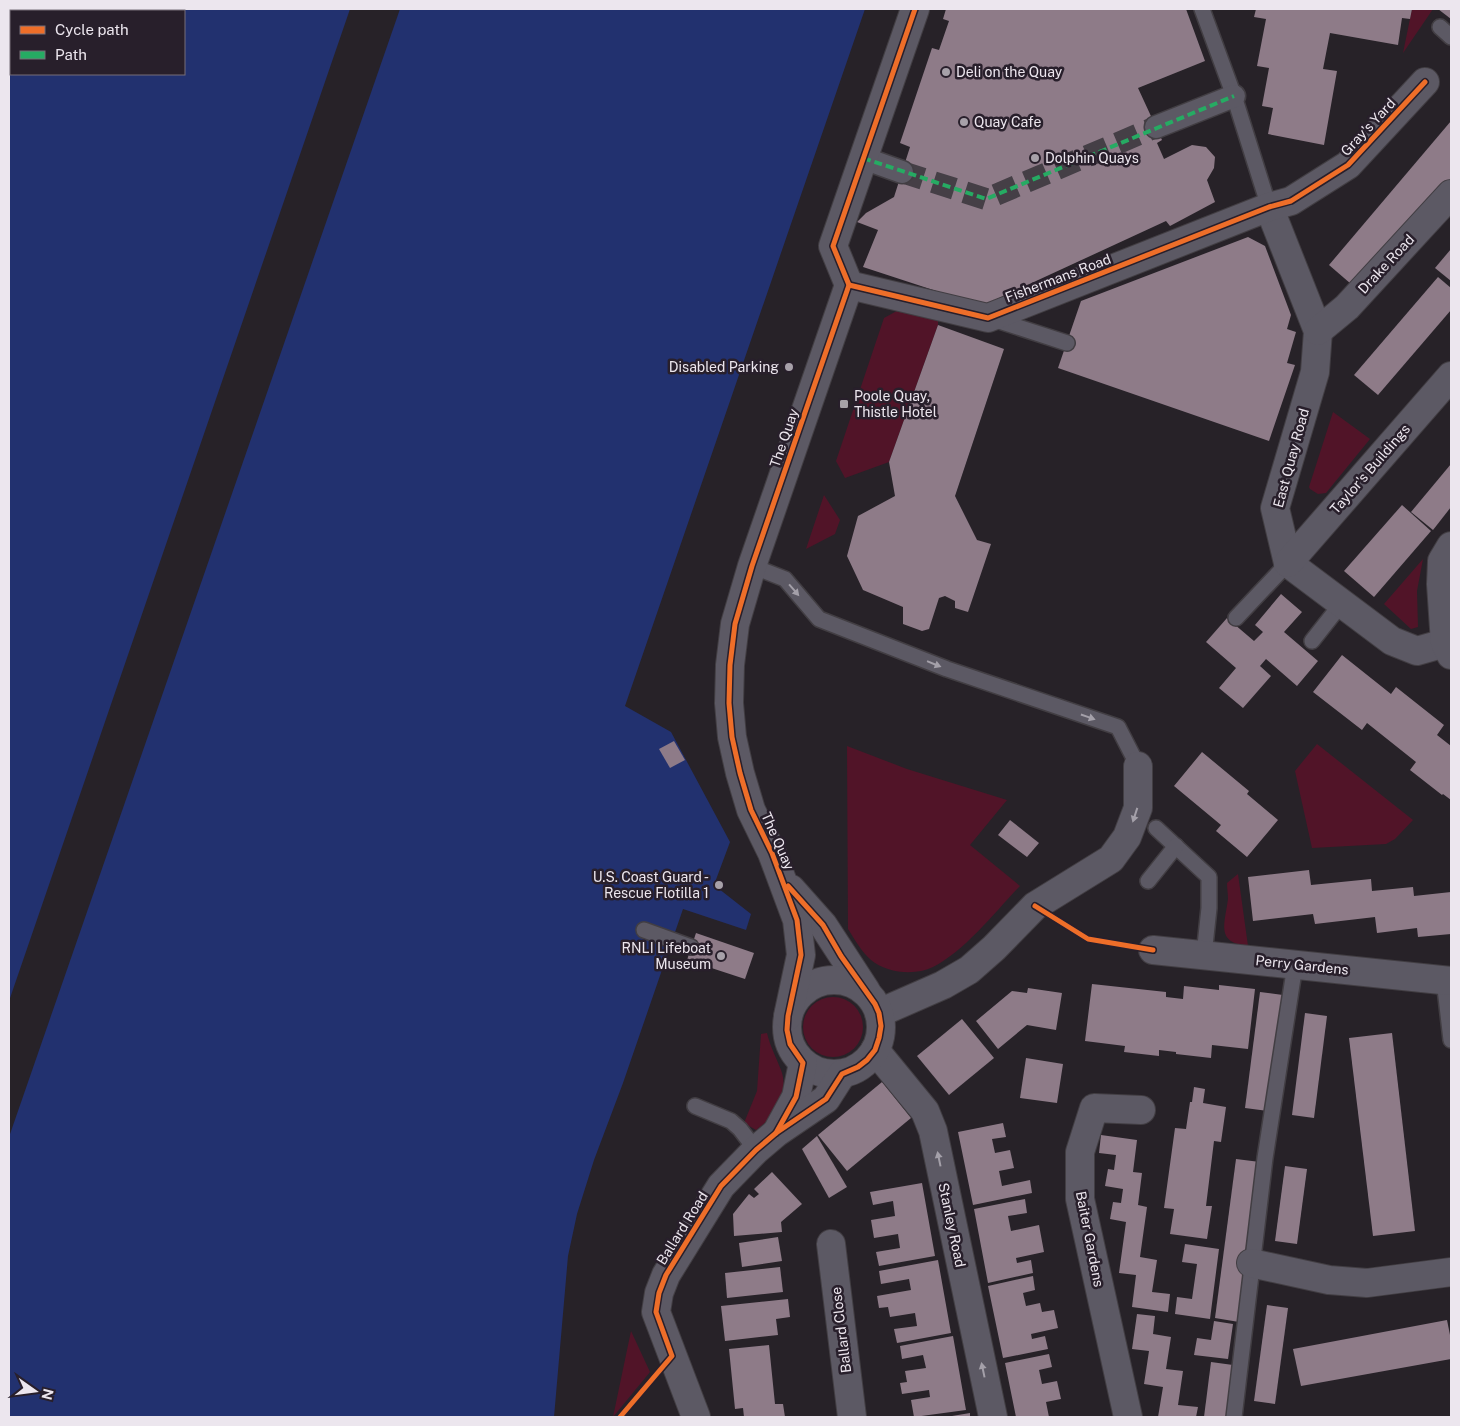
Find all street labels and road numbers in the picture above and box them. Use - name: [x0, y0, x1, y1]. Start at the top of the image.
- street label: Gray's Yard: [1337, 95, 1399, 159]
- street label: Drake Road: [1355, 231, 1417, 297]
- street label: Fishermans Road: [1003, 251, 1113, 305]
- street label: The Quay: [766, 406, 802, 470]
- street label: East Quay Road: [1270, 407, 1312, 509]
- street label: Taylor's Buildings: [1327, 421, 1413, 517]
- street label: The Quay: [758, 810, 798, 873]
- street label: Perry Gardens: [1255, 952, 1349, 978]
- street label: Stanley Road: [935, 1181, 969, 1269]
- street label: Ballard Road: [653, 1188, 711, 1268]
- street label: Baiter Gardens: [1073, 1190, 1107, 1288]
- street label: Ballard Close: [828, 1286, 854, 1374]

